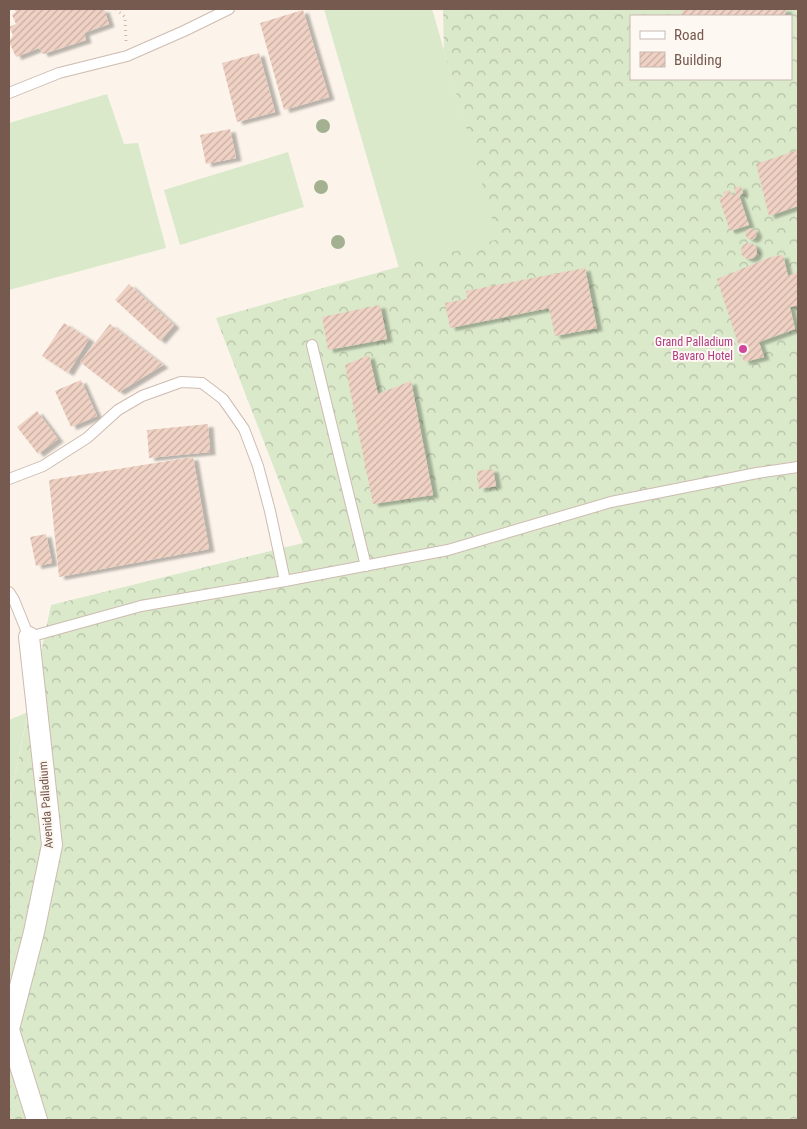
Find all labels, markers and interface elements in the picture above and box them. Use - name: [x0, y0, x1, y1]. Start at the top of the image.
- legend: [630, 15, 792, 80]
- text: Road: [674, 26, 704, 44]
- text: Building: [674, 51, 722, 69]
- place label: Grand Palladium Bavaro Hotel: [655, 335, 733, 363]
- marker: Grand Palladium Bavaro Hotel: [737, 343, 749, 355]
- street label: Avenida Palladium: [36, 761, 56, 849]

